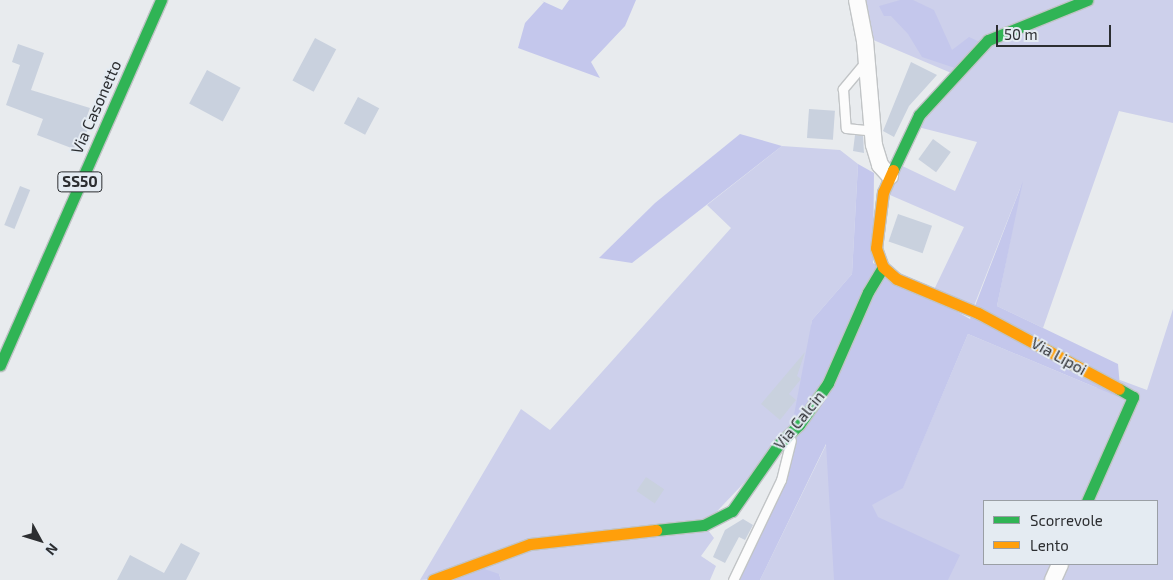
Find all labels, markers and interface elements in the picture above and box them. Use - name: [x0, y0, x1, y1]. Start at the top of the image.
- scale bar: [998, 15, 1113, 47]
- text: 50 m: [1004, 25, 1038, 43]
- street label: Via Casonetto: [67, 57, 125, 157]
- road number: SS50: [56, 170, 104, 194]
- street label: Via Lipoi: [1028, 333, 1090, 379]
- street label: Via Calcin: [770, 387, 828, 453]
- legend: [983, 500, 1158, 565]
- text: Scorrevole: [1030, 511, 1103, 529]
- north arrow: [15, 515, 65, 565]
- text: Lento: [1030, 536, 1069, 554]
- text: N: [42, 540, 62, 559]

